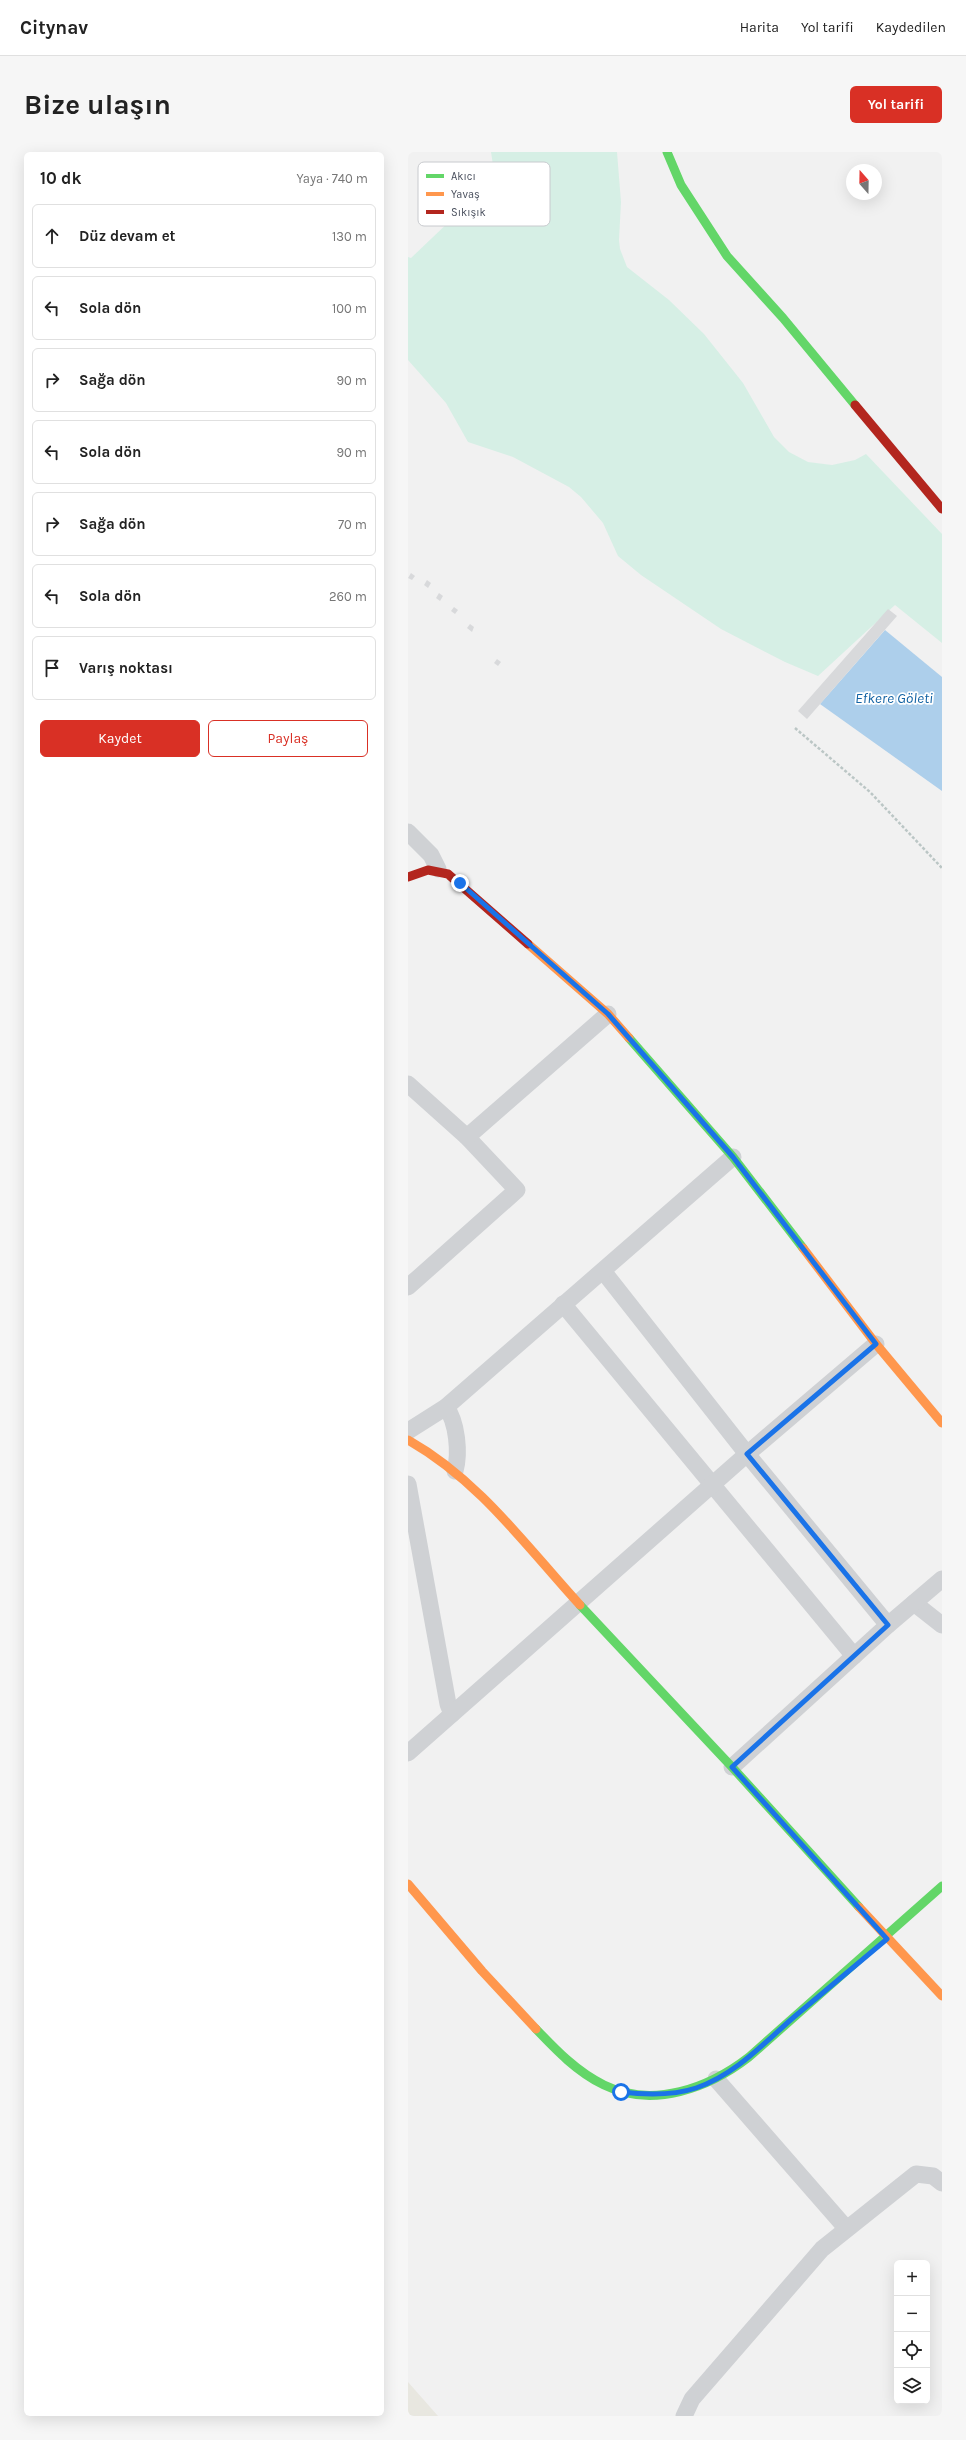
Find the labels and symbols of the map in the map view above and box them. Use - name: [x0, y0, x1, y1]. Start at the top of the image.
- legend: [418, 162, 550, 226]
- north arrow: [846, 164, 882, 200]
- text: Akıcı: [451, 170, 476, 183]
- text: Yavaş: [451, 188, 480, 201]
- text: Sıkışık: [451, 206, 486, 219]
- water label: Efkere Göleti: [855, 689, 933, 707]
- route end: [451, 874, 469, 892]
- route start: [612, 2083, 630, 2101]

